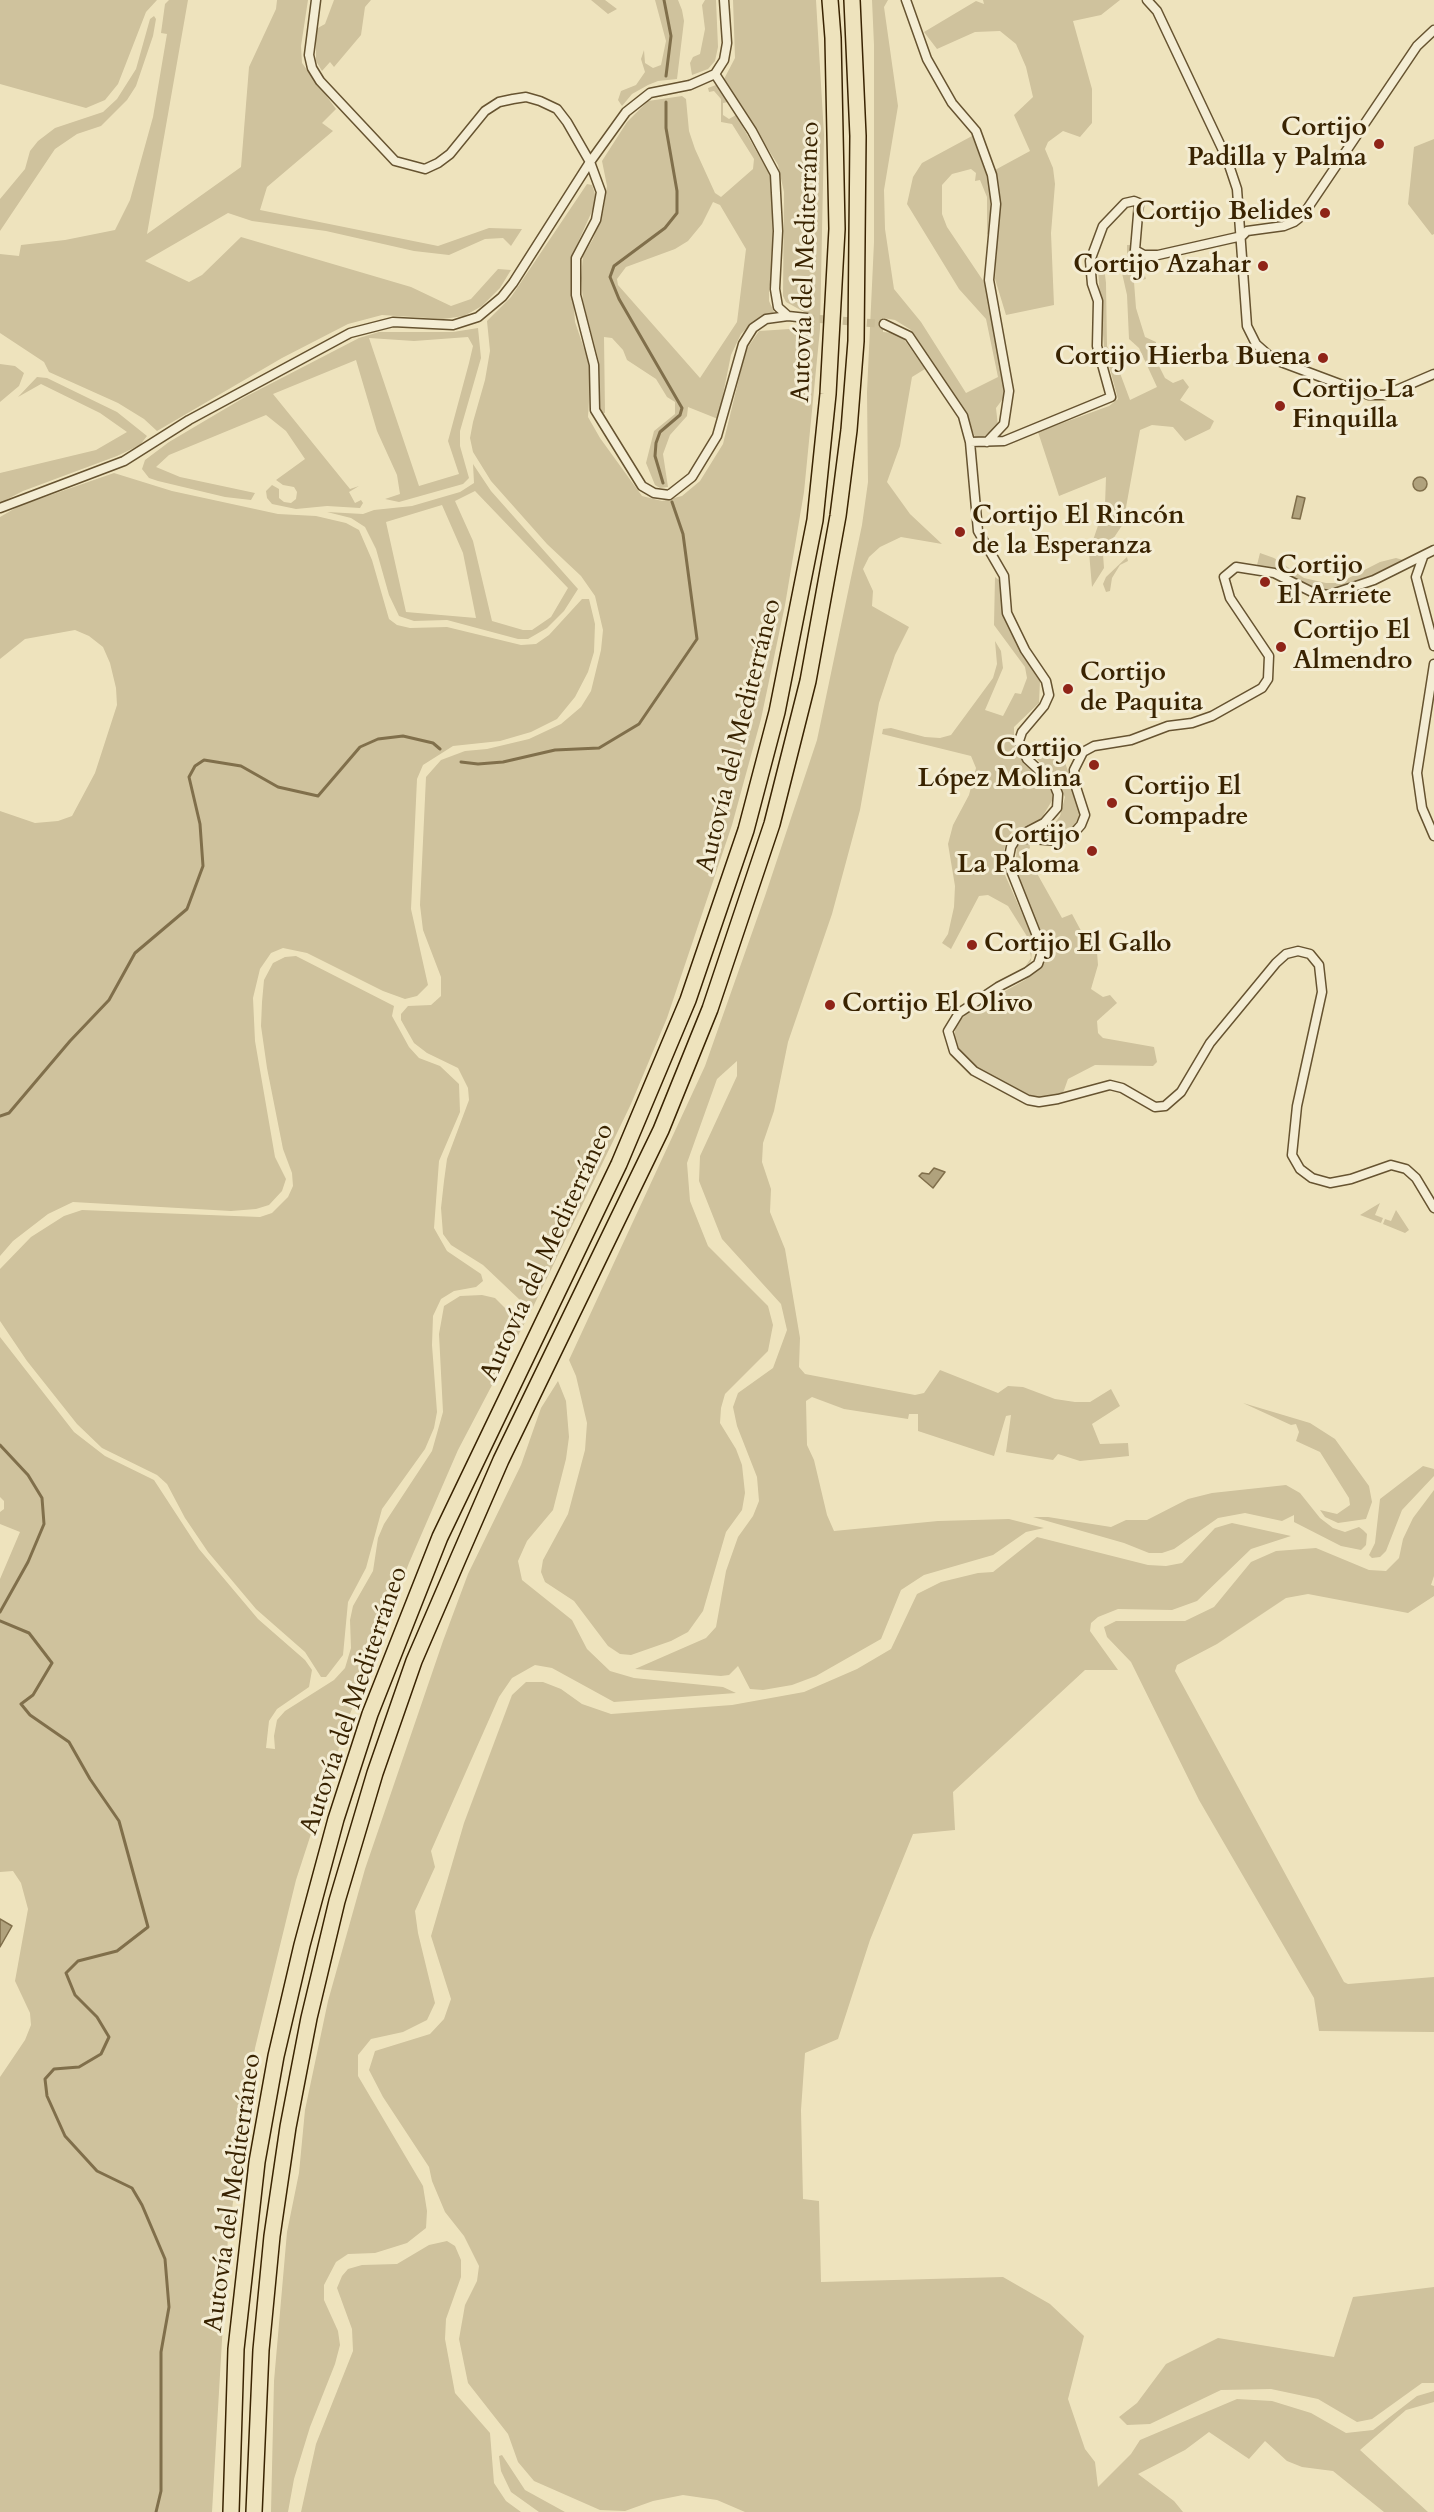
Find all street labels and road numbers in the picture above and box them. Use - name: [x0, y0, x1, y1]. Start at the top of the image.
- street label: Autovía del Mediterráneo: [787, 121, 827, 403]
- street label: Autovía del Mediterráneo: [691, 596, 789, 876]
- street label: Autovía del Mediterráneo: [474, 1119, 622, 1387]
- street label: Autovía del Mediterráneo: [294, 1563, 416, 1839]
- street label: Autovía del Mediterráneo: [199, 2052, 269, 2334]

